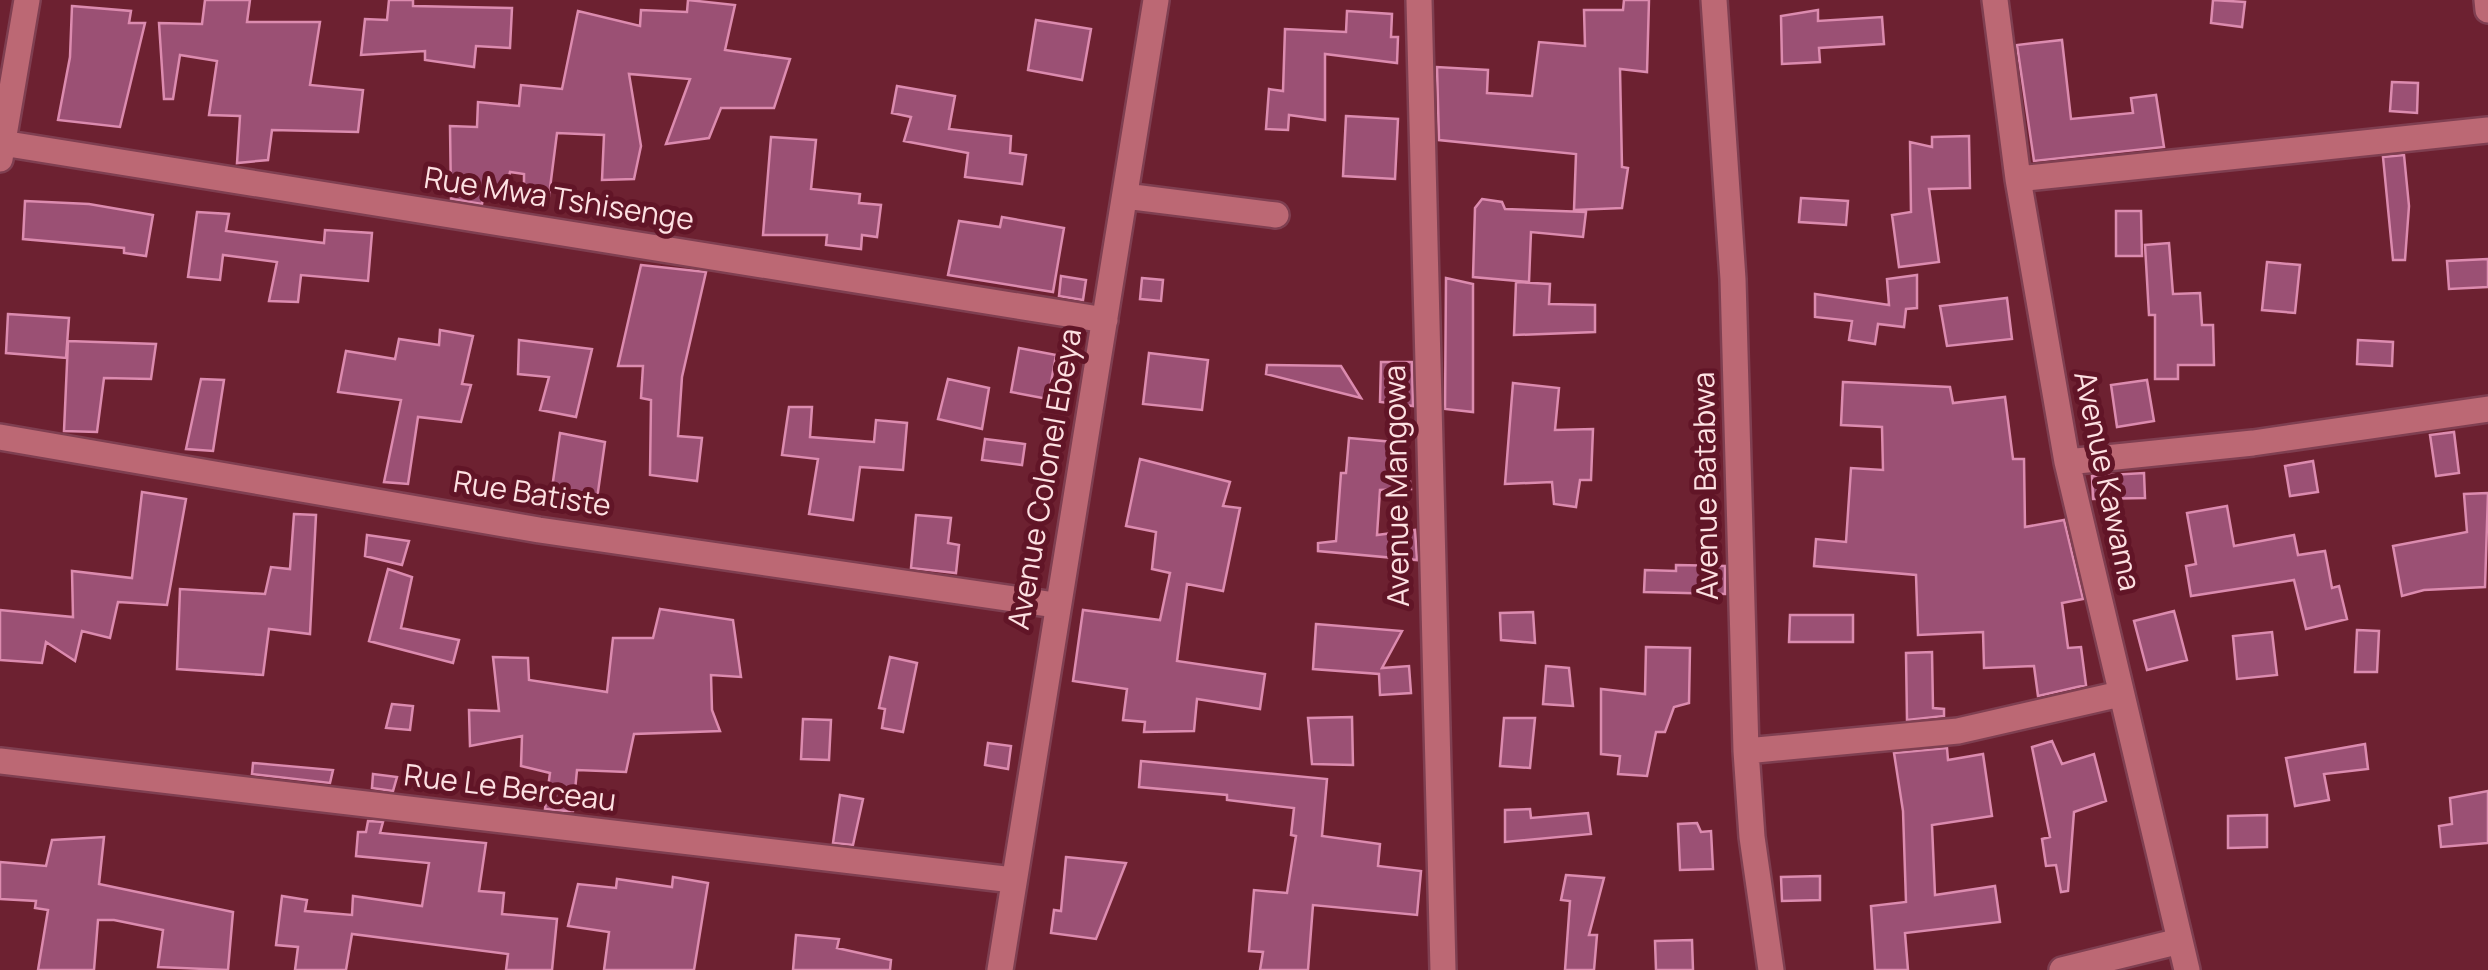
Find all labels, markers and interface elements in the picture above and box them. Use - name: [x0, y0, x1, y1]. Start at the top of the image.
- street label: Rue Mwa Tshisenge: [421, 156, 697, 239]
- street label: Avenue Colonel Ebeya: [997, 325, 1090, 632]
- street label: Avenue Mangowa: [1373, 365, 1418, 607]
- street label: Avenue Kawama: [2065, 367, 2152, 594]
- street label: Avenue Batabwa: [1682, 371, 1727, 601]
- street label: Rue Batiste: [450, 460, 614, 525]
- street label: Rue Le Berceau: [402, 753, 619, 820]

